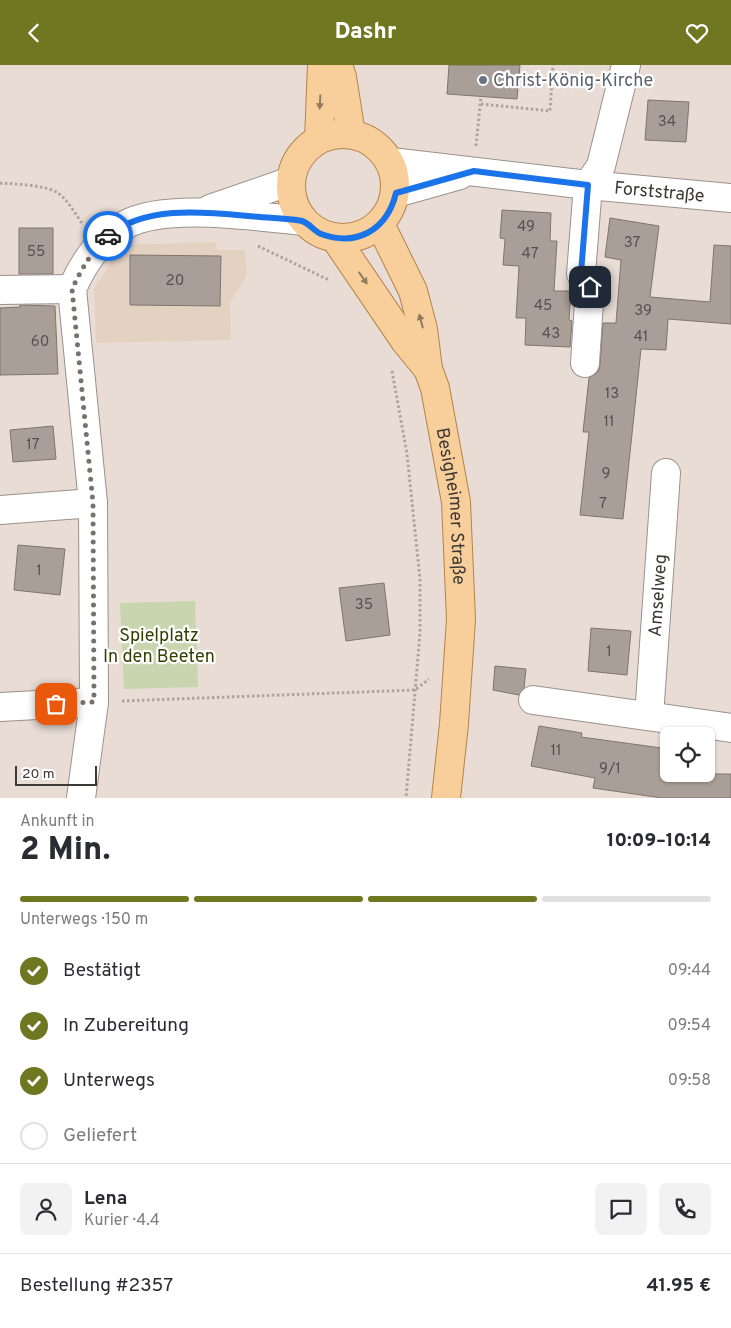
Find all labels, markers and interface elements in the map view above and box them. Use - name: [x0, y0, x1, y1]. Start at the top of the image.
- icon: back: [20, 19, 48, 47]
- text: Dashr: [335, 19, 396, 46]
- icon: heart: [683, 19, 711, 47]
- place label: Christ-König-Kirche: [493, 70, 653, 93]
- marker: Christ-König-Kirche: [477, 74, 489, 86]
- one-way arrow: [316, 94, 324, 110]
- house number: 34: [658, 113, 676, 132]
- street label: Forststraße: [613, 177, 705, 209]
- courier: [83, 211, 133, 261]
- house number: 49: [517, 218, 535, 237]
- icon: car: [94, 222, 122, 250]
- house number: 37: [624, 234, 641, 253]
- house number: 55: [27, 243, 45, 262]
- house number: 47: [522, 245, 539, 264]
- pin: [569, 266, 611, 308]
- one-way arrow: [358, 271, 368, 285]
- house number: 20: [166, 272, 184, 291]
- icon: home: [576, 273, 604, 301]
- house number: 45: [534, 297, 552, 316]
- house number: 39: [634, 302, 652, 321]
- one-way arrow: [417, 313, 425, 328]
- house number: 43: [542, 325, 560, 344]
- house number: 41: [634, 328, 648, 347]
- house number: 60: [31, 333, 49, 352]
- house number: 13: [605, 385, 619, 404]
- house number: 11: [603, 413, 615, 432]
- street label: Besigheimer Straße: [430, 426, 470, 585]
- house number: 17: [26, 436, 40, 455]
- house number: 9: [602, 465, 610, 484]
- house number: 7: [599, 495, 607, 514]
- street label: Amselweg: [645, 553, 673, 638]
- house number: 1: [36, 562, 42, 581]
- house number: 35: [355, 596, 373, 615]
- park label: Spielplatz In den Beeten: [103, 625, 215, 669]
- house number: 1: [606, 643, 612, 662]
- pin: [35, 683, 77, 725]
- icon: bag: [42, 690, 70, 718]
- map controls: [660, 727, 715, 782]
- button: locate: [660, 727, 715, 782]
- house number: 11: [550, 742, 562, 761]
- house number: 9/1: [599, 760, 621, 779]
- scale bar: [15, 763, 98, 786]
- text: 20 m: [22, 766, 55, 783]
- text: Ankunft in: [20, 812, 95, 832]
- text: 10:09–10:14: [607, 829, 711, 853]
- text: 2 Min.: [20, 831, 111, 871]
- text: Unterwegs · 150 m: [20, 910, 148, 930]
- icon: check: [20, 957, 48, 985]
- text: Bestätigt: [63, 959, 141, 983]
- text: 09:44: [668, 961, 711, 981]
- icon: check: [20, 1012, 48, 1040]
- text: In Zubereitung: [63, 1014, 189, 1038]
- text: 09:54: [667, 1016, 711, 1036]
- icon: check: [20, 1067, 48, 1095]
- text: Unterwegs: [63, 1069, 155, 1093]
- text: 09:58: [668, 1071, 711, 1091]
- text: Geliefert: [63, 1124, 137, 1148]
- button: person: [20, 1183, 72, 1235]
- button: chat: [595, 1183, 647, 1235]
- button: phone: [659, 1183, 711, 1235]
- text: Lena: [84, 1187, 127, 1211]
- text: Kurier · 4.4: [84, 1211, 160, 1231]
- text: Bestellung #2357: [20, 1274, 173, 1298]
- text: 41.95 €: [646, 1274, 711, 1298]

